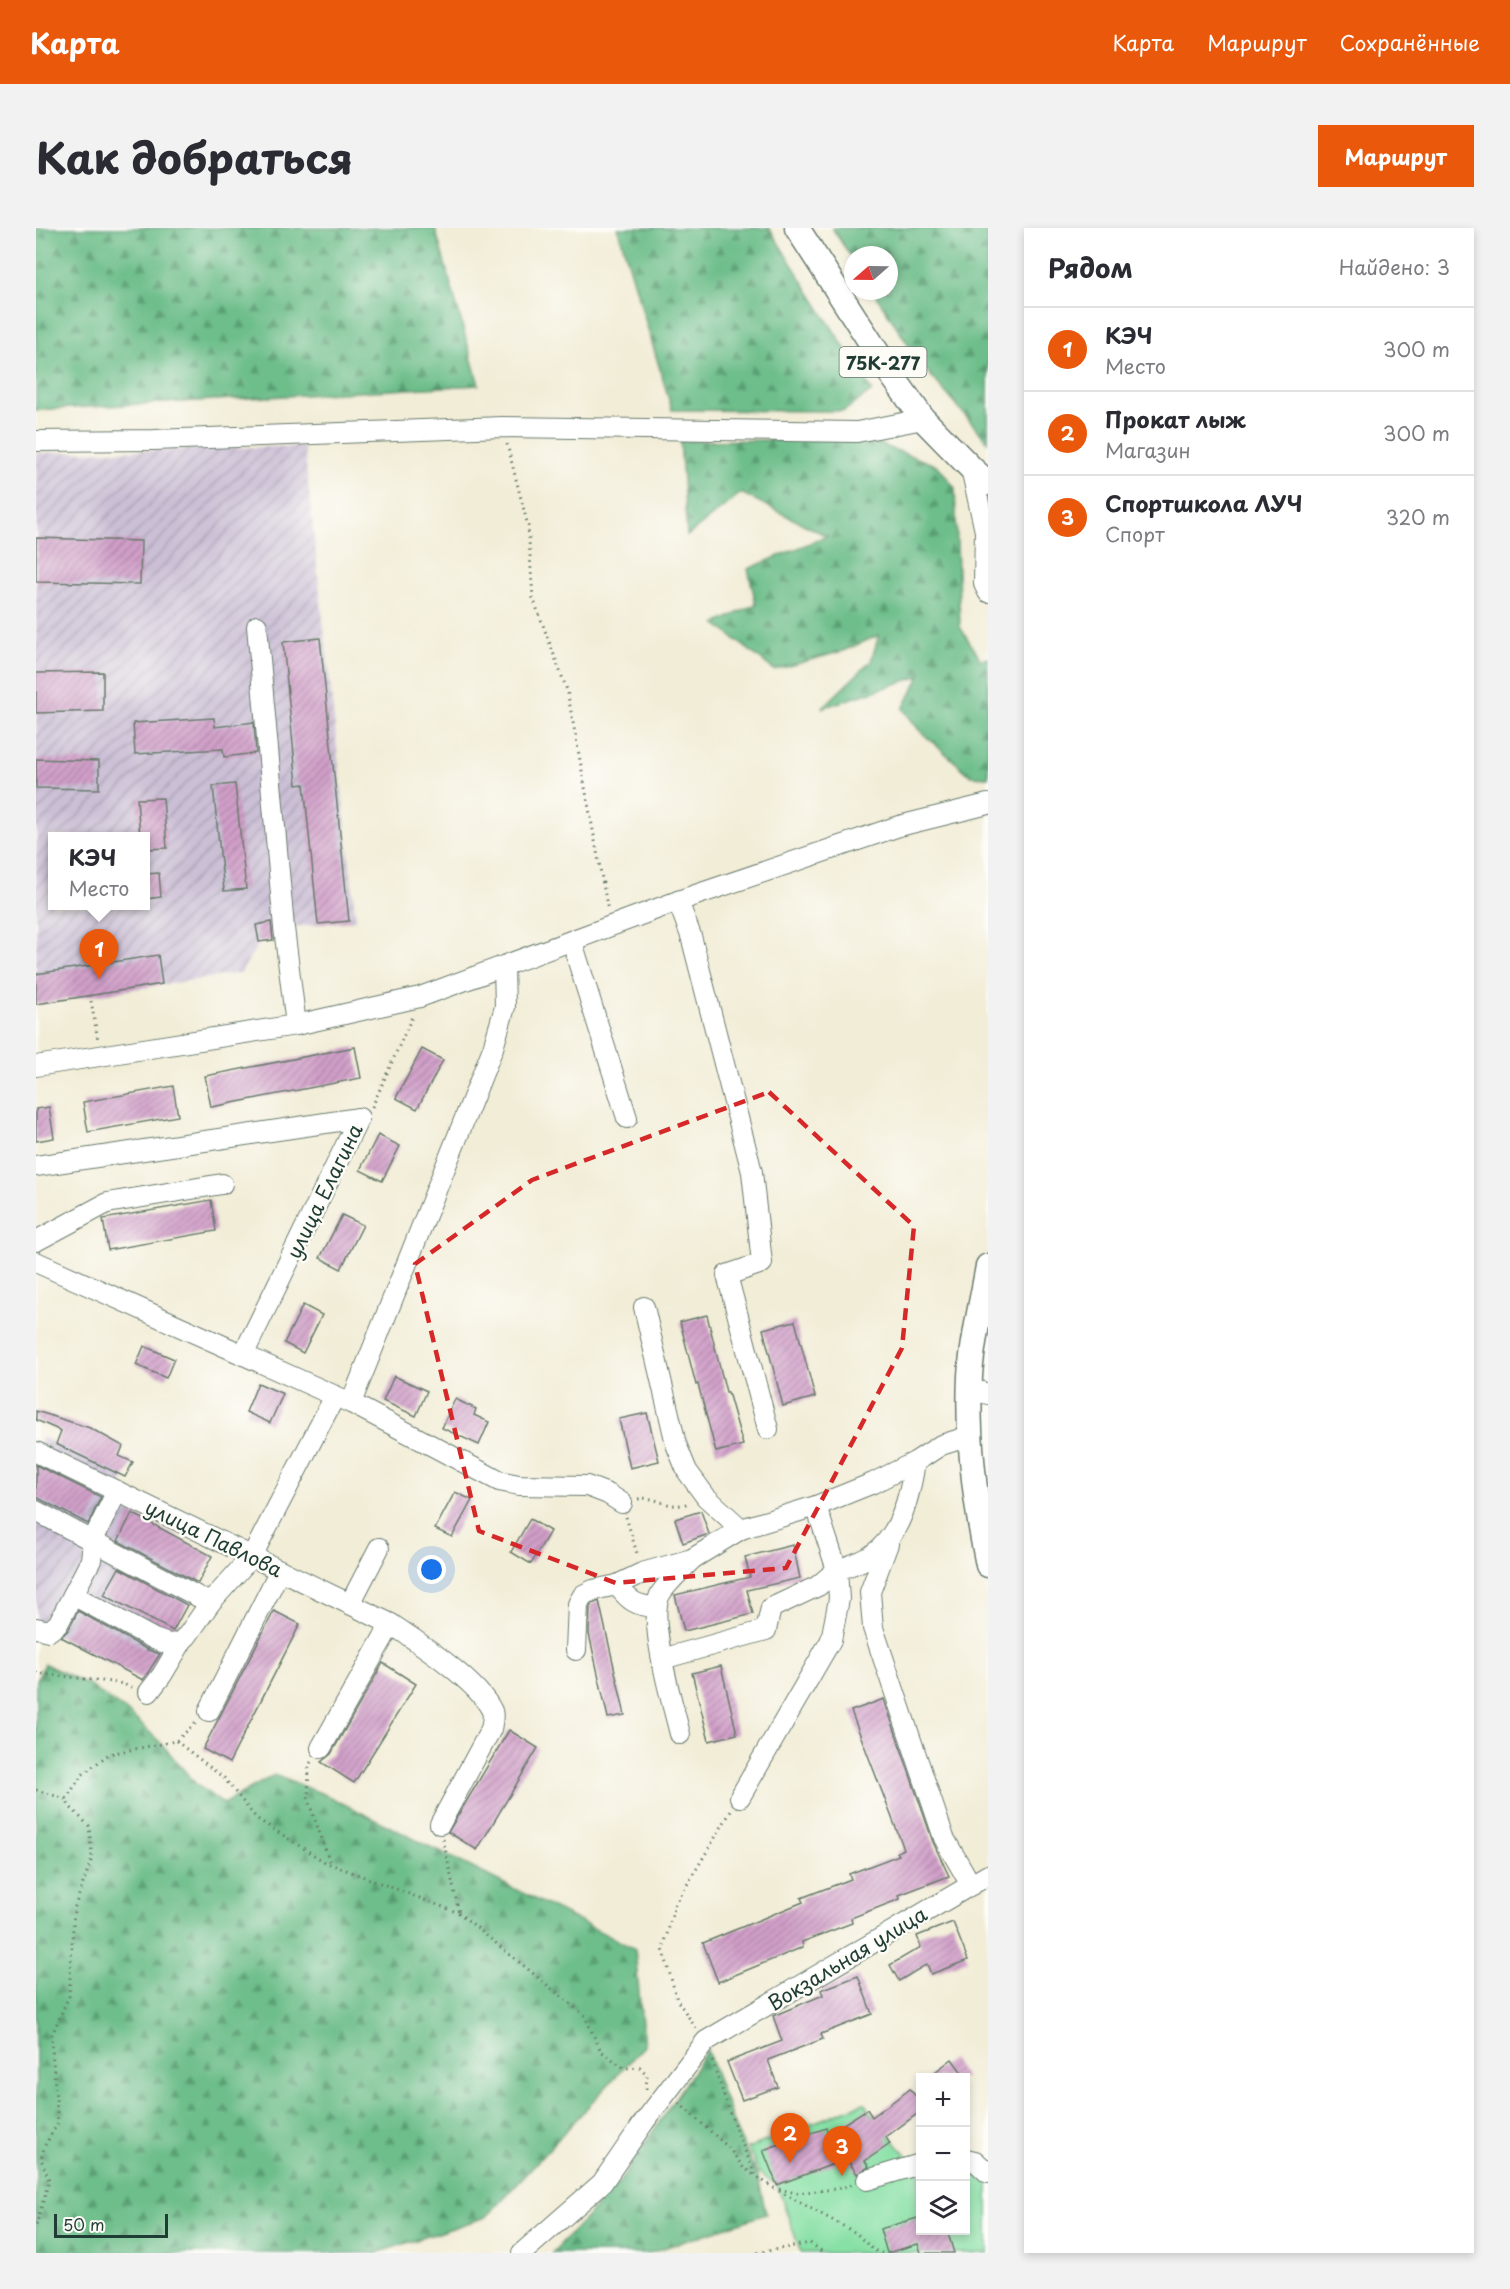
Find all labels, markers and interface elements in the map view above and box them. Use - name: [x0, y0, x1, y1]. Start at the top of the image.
- text: Карта: [30, 21, 120, 64]
- text: Карта: [1113, 26, 1174, 58]
- text: Маршрут: [1207, 26, 1307, 58]
- text: Сохранённые: [1340, 26, 1480, 58]
- text: Как добраться: [36, 125, 353, 188]
- button: Маршрут: [1318, 125, 1474, 187]
- north arrow: [844, 246, 898, 300]
- text: Рядом: [1048, 248, 1133, 287]
- text: Найдено: 3: [1339, 252, 1450, 282]
- text: КЭЧ: [1105, 318, 1153, 351]
- text: 1: [1063, 334, 1072, 364]
- text: 300 m: [1383, 334, 1450, 364]
- road number: 75К-277: [840, 347, 926, 377]
- text: Место: [1105, 351, 1166, 381]
- text: Прокат лыж: [1105, 402, 1246, 435]
- text: 2: [1060, 418, 1075, 448]
- text: 300 m: [1383, 418, 1450, 448]
- text: Магазин: [1105, 435, 1191, 465]
- text: Спортшкола ЛУЧ: [1105, 486, 1303, 519]
- text: 3: [1061, 502, 1074, 532]
- text: 320 m: [1386, 502, 1450, 532]
- text: Спорт: [1105, 519, 1165, 549]
- popup: [48, 832, 150, 910]
- text: КЭЧ: [69, 840, 116, 873]
- text: Место: [69, 873, 129, 903]
- pin: 1: [80, 930, 118, 979]
- street label: улица Елагина: [278, 1118, 370, 1264]
- street label: улица Павлова: [140, 1492, 288, 1585]
- your location: [417, 1555, 446, 1584]
- street label: Вокзальная улица: [762, 1898, 933, 2018]
- map controls: [916, 2073, 970, 2235]
- button: +: [916, 2073, 970, 2127]
- pin: 2: [770, 2114, 810, 2163]
- pin: 3: [822, 2126, 862, 2176]
- button: −: [916, 2127, 970, 2181]
- button: layers: [916, 2181, 970, 2235]
- scale bar: [54, 2211, 168, 2238]
- text: 50 m: [63, 2212, 104, 2236]

